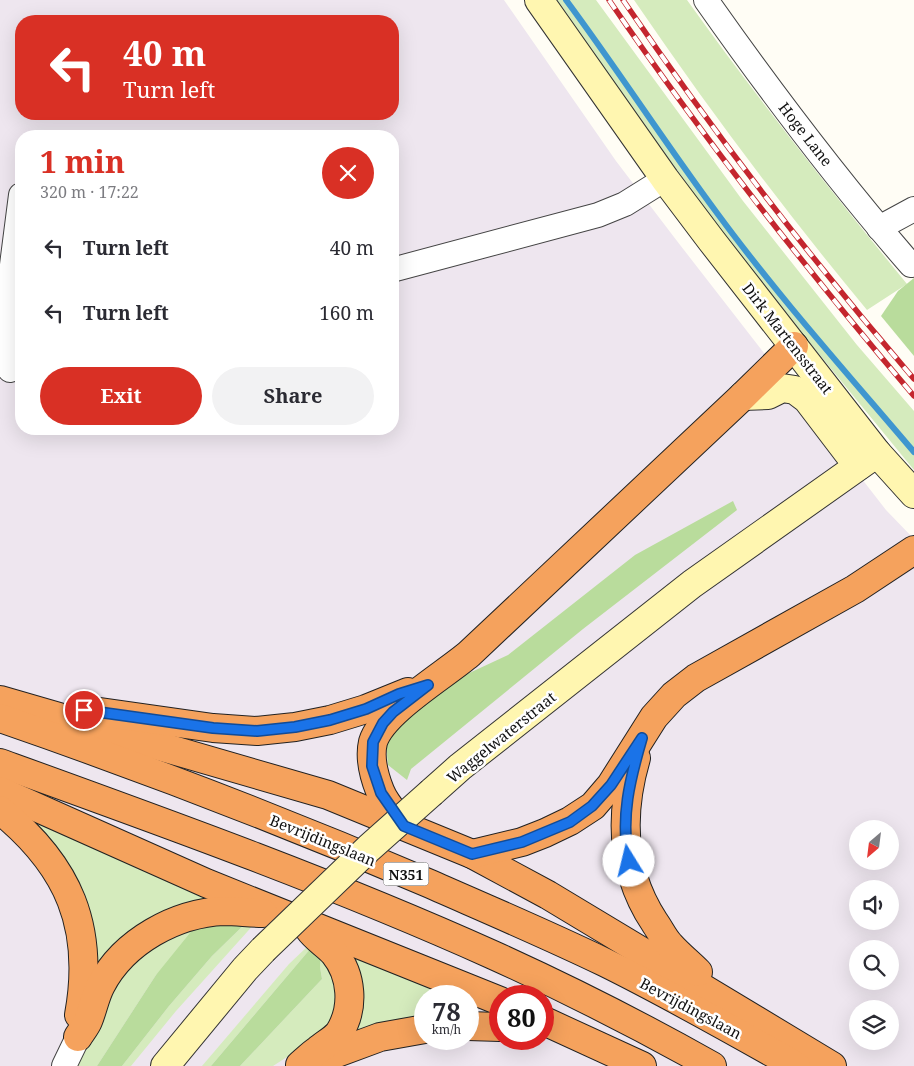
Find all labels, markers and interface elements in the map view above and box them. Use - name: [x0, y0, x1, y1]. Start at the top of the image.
- text: 40 m: [123, 29, 206, 76]
- icon: left: [40, 35, 105, 100]
- text: Turn left: [123, 74, 215, 104]
- street label: Hoge Lane: [775, 98, 837, 170]
- text: 1 min: [40, 141, 125, 182]
- button: close: [322, 147, 374, 199]
- text: 320 m · 17:22: [40, 181, 139, 203]
- icon: left: [40, 234, 68, 262]
- text: Turn left: [83, 235, 169, 261]
- text: 40 m: [330, 235, 374, 261]
- street label: Dirk Martensstraat: [738, 278, 838, 398]
- icon: left: [40, 299, 68, 327]
- text: Turn left: [83, 300, 169, 326]
- text: 160 m: [319, 300, 374, 326]
- button: Exit: [40, 367, 202, 425]
- button: Share: [212, 367, 374, 425]
- street label: Waggelwaterstraat: [442, 687, 560, 787]
- pin: [63, 689, 105, 731]
- icon: arrive: [70, 696, 98, 724]
- street label: Bevrijdingslaan: [267, 810, 379, 870]
- north arrow: [849, 820, 899, 870]
- map controls: [849, 820, 899, 1050]
- position arrow: [602, 834, 654, 886]
- road number: N351: [384, 862, 428, 886]
- button: sound: [849, 880, 899, 930]
- button: search: [849, 940, 899, 990]
- street label: Bevrijdingslaan: [637, 973, 746, 1043]
- speed limit sign: 80: [489, 985, 554, 1050]
- text: 78: [432, 994, 461, 1028]
- button: layers: [849, 1000, 899, 1050]
- text: km/h: [432, 1021, 461, 1038]

